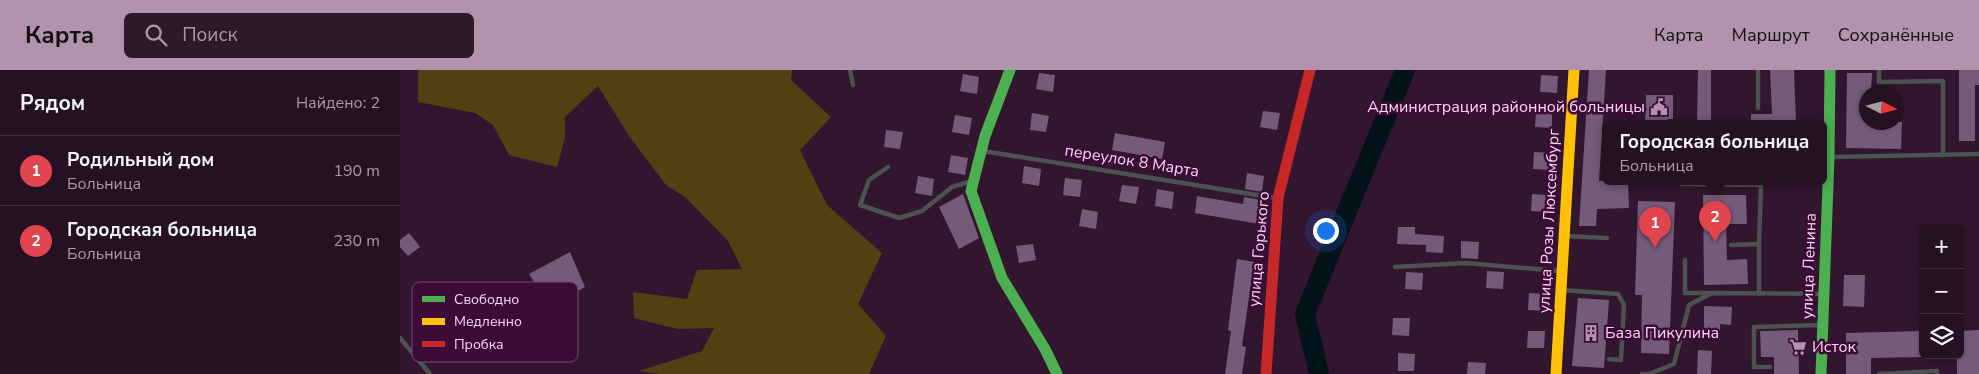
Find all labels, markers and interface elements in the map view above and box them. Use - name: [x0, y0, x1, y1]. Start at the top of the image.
- search box: [124, 13, 474, 58]
- text: Карта: [25, 19, 94, 51]
- icon: search: [142, 21, 170, 49]
- text: Поиск: [182, 22, 237, 48]
- text: Карта: [1654, 23, 1704, 47]
- text: Маршрут: [1732, 23, 1810, 47]
- text: Сохранённые: [1838, 23, 1954, 47]
- north arrow: [1859, 85, 1904, 130]
- text: Рядом: [20, 89, 85, 117]
- text: Найдено: 2: [296, 92, 380, 114]
- place label: Администрация районной больницы: [1367, 96, 1645, 118]
- public building icon: Администрация районной больницы: [1649, 97, 1669, 117]
- popup: [1602, 120, 1827, 185]
- street label: улица Розы Люксембург: [1533, 128, 1565, 314]
- text: Городская больница: [1619, 129, 1810, 155]
- street label: переулок 8 Марта: [1063, 139, 1201, 183]
- text: Родильный дом: [67, 147, 214, 173]
- text: Больница: [1619, 155, 1694, 177]
- text: 1: [31, 160, 41, 182]
- text: 190 m: [333, 160, 380, 182]
- text: Больница: [67, 173, 141, 195]
- street label: улица Горького: [1243, 190, 1275, 308]
- pin: 2: [1699, 201, 1731, 242]
- pin: 1: [1639, 207, 1671, 248]
- street label: улица Ленина: [1796, 213, 1822, 319]
- text: Городская больница: [67, 217, 257, 243]
- your location: [1313, 218, 1339, 244]
- map controls: [1919, 224, 1964, 359]
- button: +: [1919, 224, 1964, 269]
- text: 2: [31, 230, 41, 252]
- text: 230 m: [333, 230, 380, 252]
- text: Больница: [67, 243, 141, 265]
- button: −: [1919, 269, 1964, 314]
- legend: [412, 282, 578, 362]
- text: Свободно: [454, 290, 519, 309]
- text: Медленно: [454, 312, 522, 331]
- button: layers: [1919, 314, 1964, 359]
- place label: База Пикулина: [1605, 322, 1719, 344]
- building icon: База Пикулина: [1581, 323, 1601, 343]
- text: Пробка: [454, 335, 504, 354]
- place label: Исток: [1812, 336, 1857, 358]
- supermarket icon: Исток: [1788, 337, 1808, 357]

